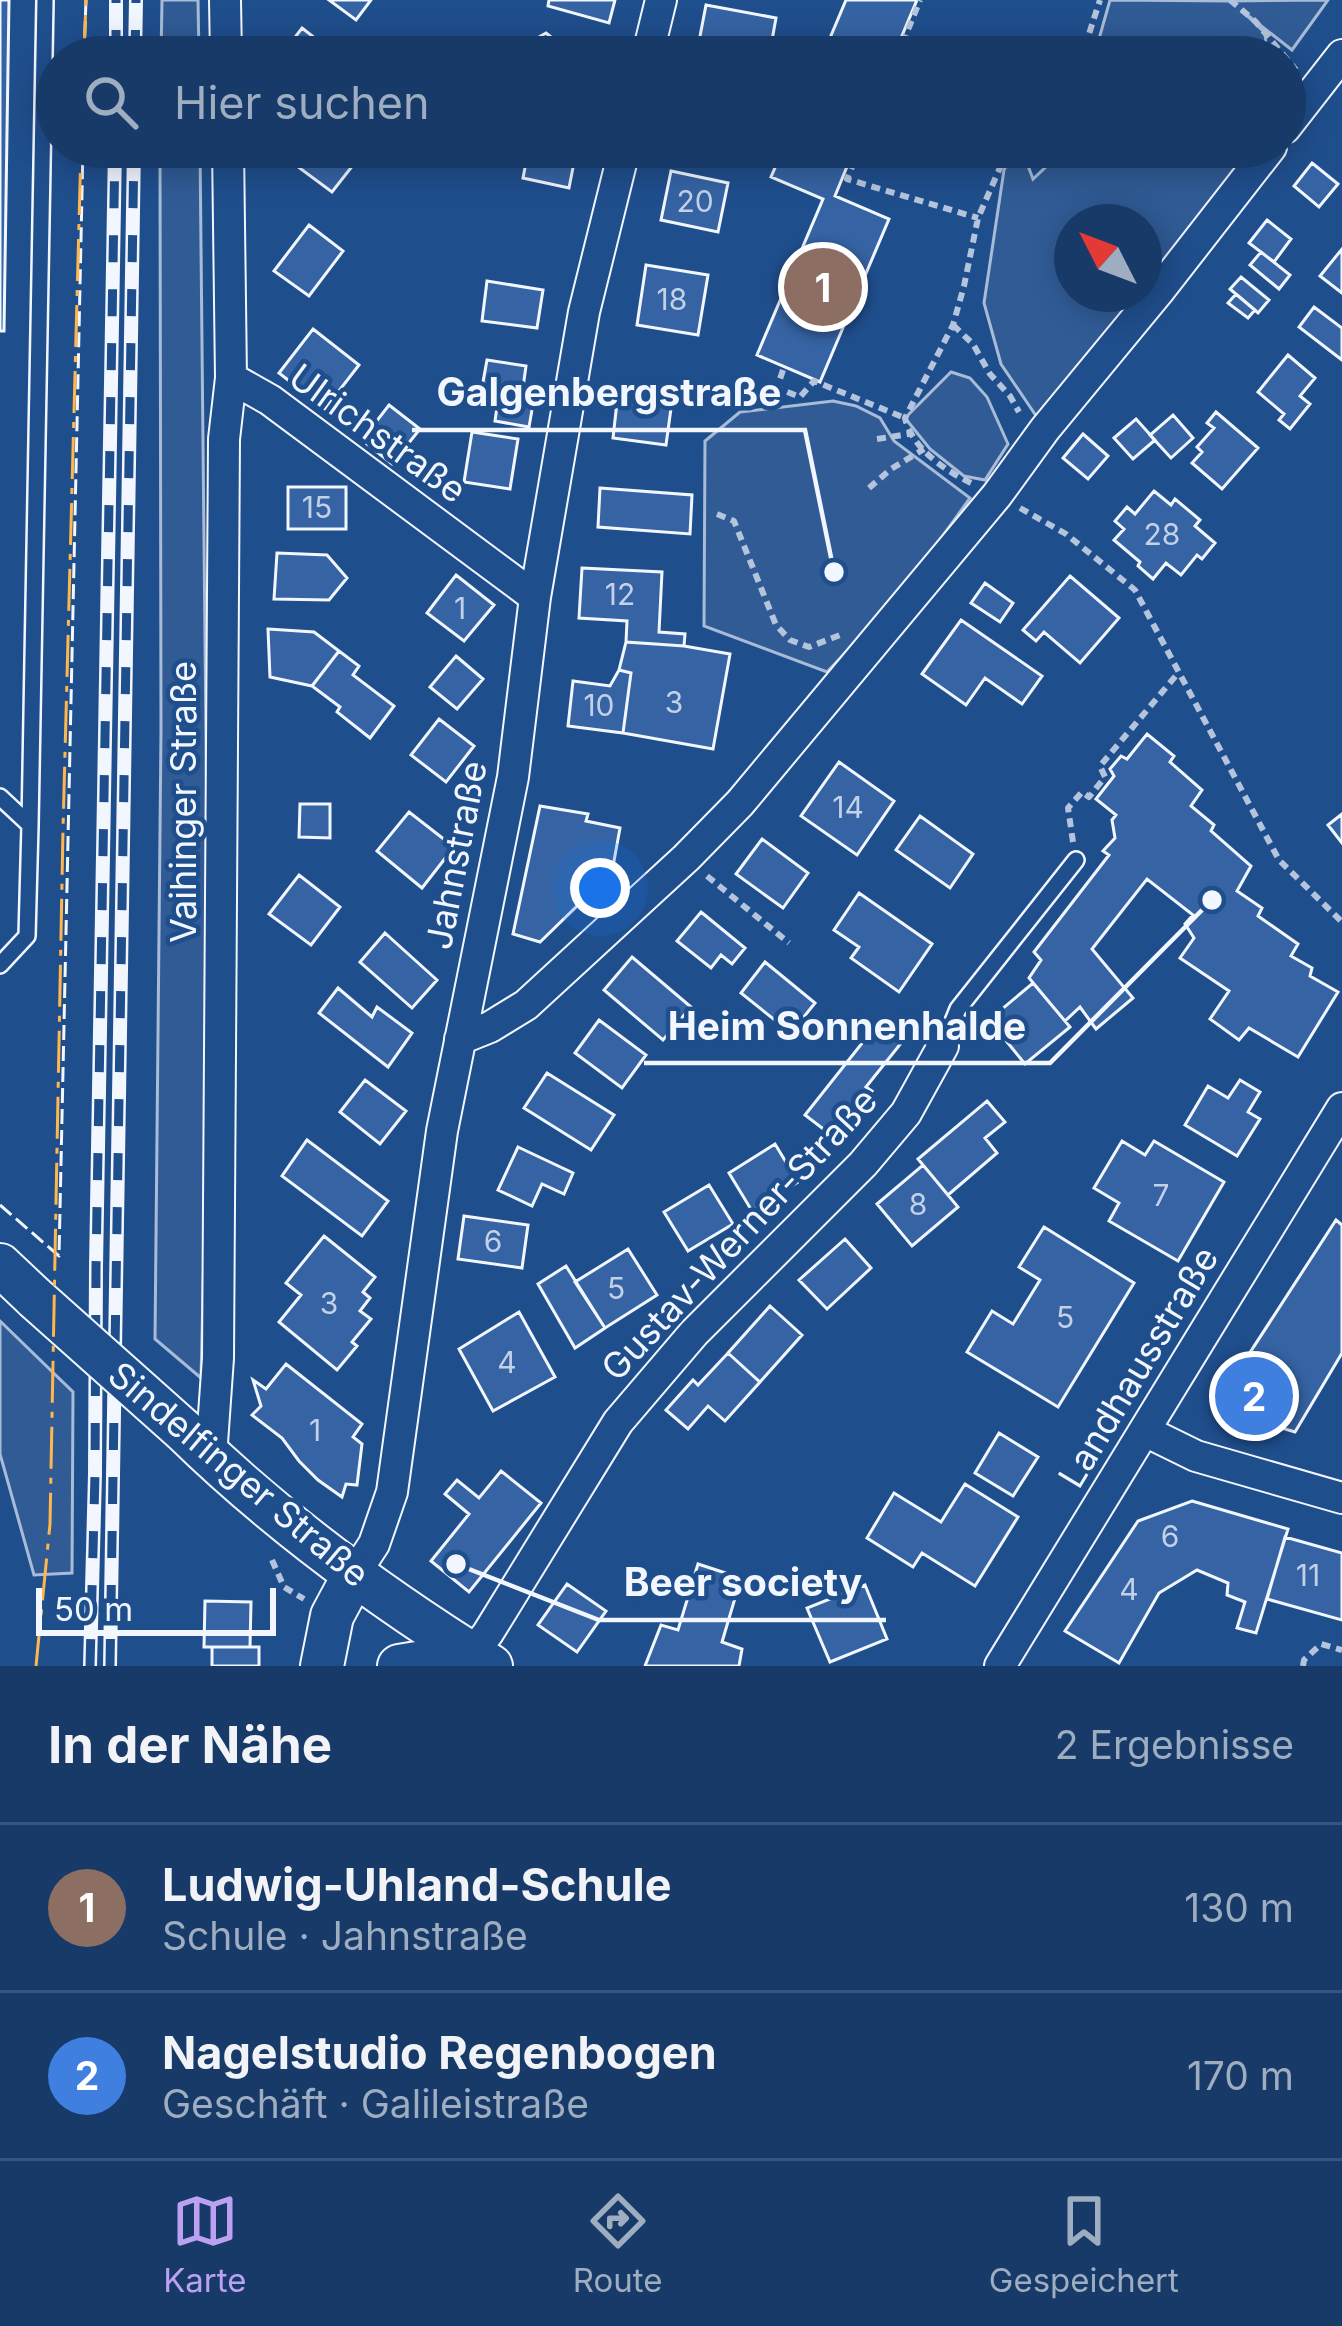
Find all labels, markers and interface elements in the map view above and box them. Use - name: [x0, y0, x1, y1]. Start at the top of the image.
- search box: [36, 36, 1306, 168]
- icon: search: [78, 69, 144, 135]
- text: Hier suchen: [174, 75, 430, 130]
- house number: 20: [676, 183, 714, 219]
- north arrow: [1054, 204, 1162, 312]
- pin: 1: [784, 242, 862, 332]
- house number: 18: [657, 281, 687, 317]
- street label: Ulrichstraße: [281, 354, 475, 512]
- callout: Galgenbergstraße: [412, 355, 805, 430]
- text: Galgenbergstraße: [436, 368, 782, 415]
- house number: 15: [302, 489, 332, 525]
- house number: 28: [1144, 516, 1180, 552]
- house number: 12: [605, 576, 635, 612]
- house number: 1: [454, 590, 466, 626]
- street label: Vaihinger Straße: [161, 661, 205, 943]
- house number: 3: [665, 684, 683, 720]
- house number: 10: [583, 687, 615, 723]
- street label: Jahnstraße: [416, 757, 496, 953]
- house number: 14: [832, 789, 864, 825]
- your location: [570, 858, 630, 918]
- callout: Heim Sonnenhalde: [644, 988, 1050, 1063]
- text: Heim Sonnenhalde: [668, 1002, 1026, 1049]
- street label: Gustav-Werner-Straße: [592, 1079, 886, 1389]
- house number: 7: [1153, 1177, 1169, 1213]
- house number: 8: [909, 1186, 927, 1222]
- house number: 6: [484, 1223, 502, 1259]
- street label: Landhausstraße: [1049, 1238, 1227, 1496]
- house number: 5: [607, 1270, 625, 1306]
- house number: 3: [320, 1285, 338, 1321]
- house number: 5: [1056, 1299, 1074, 1335]
- house number: 4: [497, 1344, 517, 1380]
- pin: 2: [1215, 1351, 1293, 1441]
- street label: Sindelfinger Straße: [100, 1352, 378, 1596]
- house number: 1: [309, 1412, 321, 1448]
- house number: 6: [1161, 1518, 1179, 1554]
- callout: Beer society: [599, 1545, 886, 1620]
- house number: 11: [1296, 1557, 1320, 1593]
- text: Beer society: [624, 1558, 862, 1605]
- house number: 4: [1119, 1571, 1139, 1607]
- scale bar: [36, 1582, 276, 1635]
- text: 50 m: [54, 1589, 133, 1629]
- text: In der Nähe: [48, 1714, 332, 1775]
- text: 2 Ergebnisse: [1055, 1721, 1294, 1768]
- text: Ludwig-Uhland-Schule: [162, 1857, 671, 1912]
- text: 1: [79, 1884, 95, 1931]
- text: 130 m: [1184, 1884, 1294, 1931]
- text: Schule · Jahnstraße: [162, 1912, 528, 1959]
- text: Nagelstudio Regenbogen: [162, 2025, 717, 2080]
- text: 2: [75, 2052, 99, 2099]
- text: 170 m: [1187, 2052, 1294, 2099]
- text: Geschäft · Galileistraße: [162, 2080, 589, 2127]
- tab: Karte: [163, 2188, 246, 2300]
- tab: Route: [573, 2188, 663, 2300]
- tab: Gespeichert: [989, 2188, 1179, 2300]

